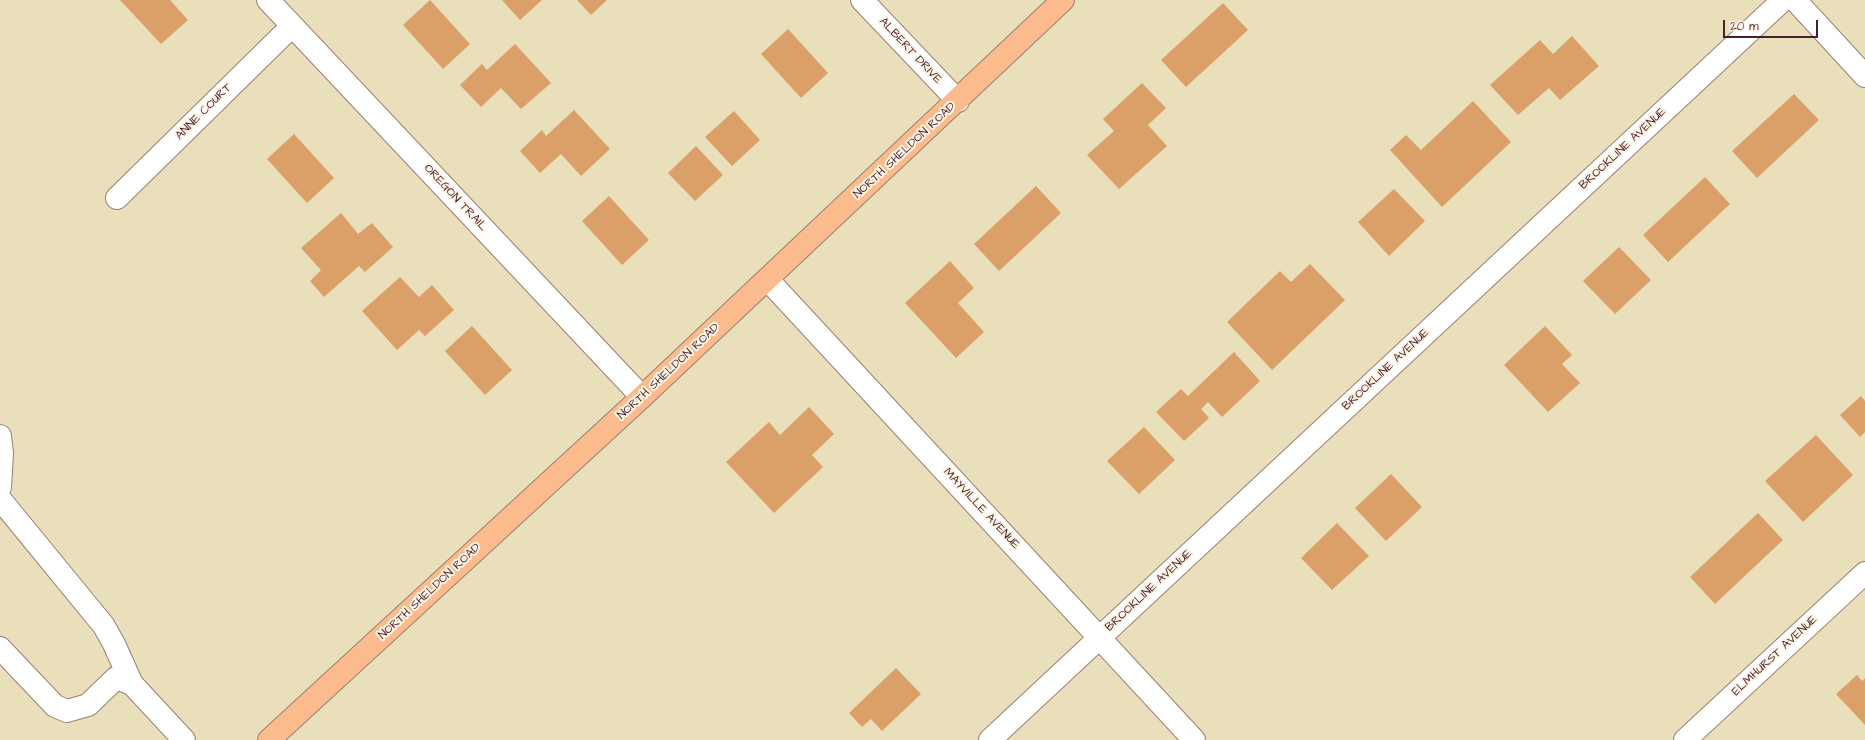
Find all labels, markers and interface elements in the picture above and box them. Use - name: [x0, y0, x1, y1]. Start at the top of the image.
- scale bar: [1725, 12, 1820, 38]
- street label: ALBERT DRIVE: [876, 15, 944, 87]
- text: 20 m: [1730, 18, 1759, 35]
- street label: ANNE COURT: [173, 81, 235, 143]
- street label: NORTH SHELDON ROAD: [851, 100, 959, 202]
- street label: BROOKLINE AVENUE: [1577, 105, 1669, 193]
- street label: OREGON TRAIL: [420, 162, 490, 234]
- street label: NORTH SHELDON ROAD: [615, 321, 723, 423]
- street label: BROOKLINE AVENUE: [1340, 326, 1432, 414]
- street label: MAYVILLE AVENUE: [940, 465, 1022, 553]
- street label: NORTH SHELDON ROAD: [376, 541, 484, 643]
- street label: BROOKLINE AVENUE: [1103, 547, 1195, 635]
- street label: ELMHURST AVENUE: [1729, 613, 1821, 699]

